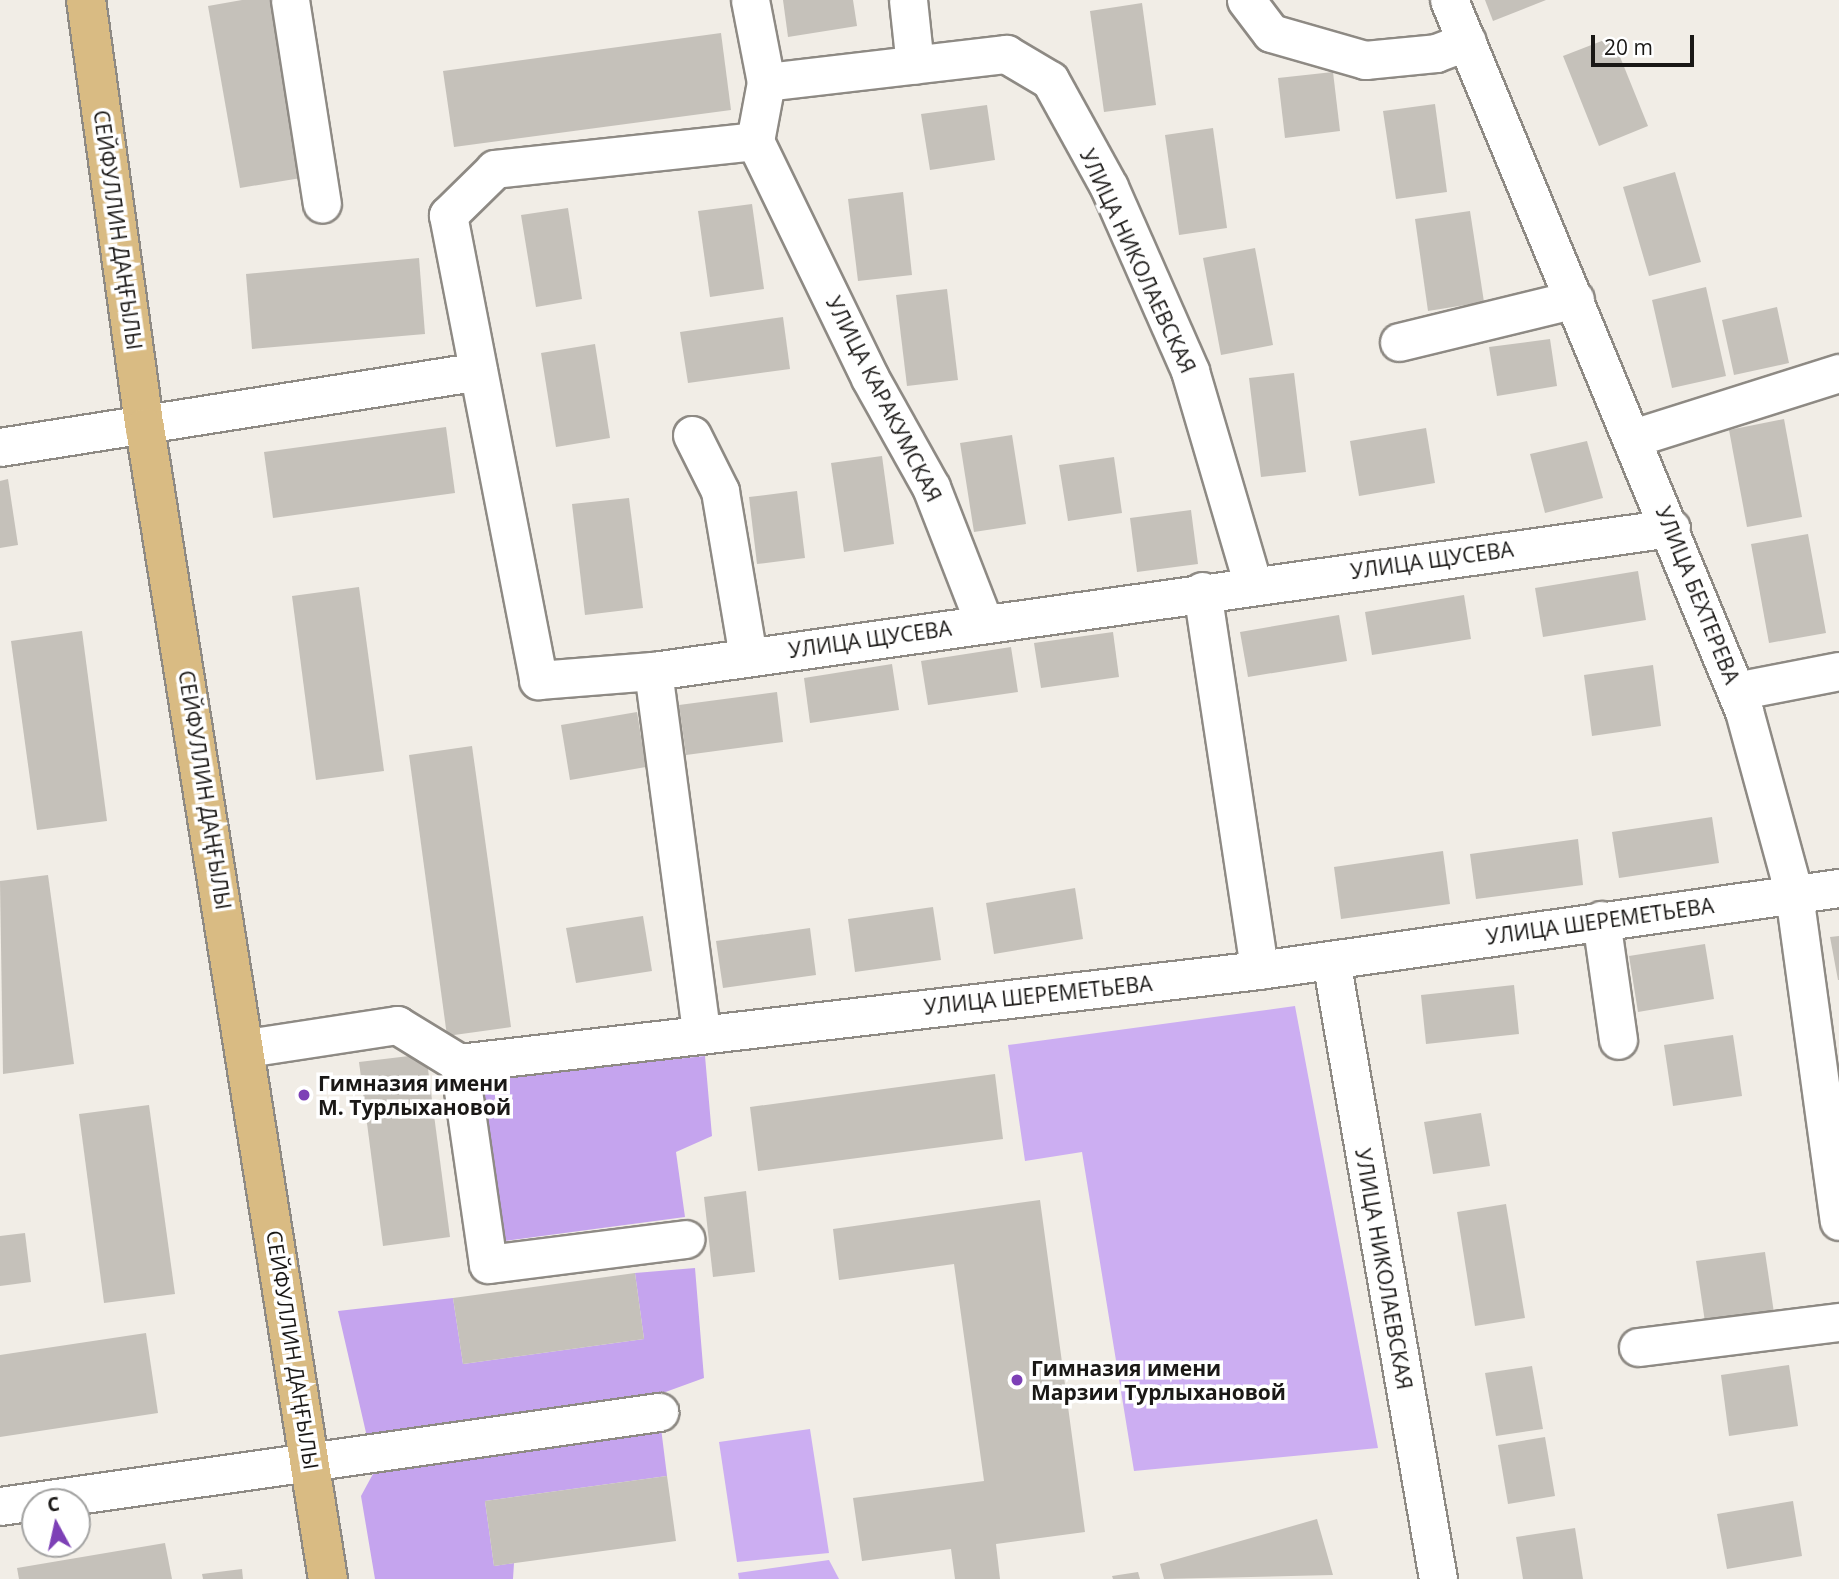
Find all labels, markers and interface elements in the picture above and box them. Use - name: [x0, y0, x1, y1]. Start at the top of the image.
- scale bar: [1594, 21, 1697, 65]
- text: 20 m: [1604, 33, 1653, 61]
- street label: СЕЙФУЛЛИН ДАҢҒЫЛЫ: [89, 109, 147, 351]
- street label: УЛИЦА НИКОЛАЕВСКАЯ: [1075, 145, 1201, 377]
- street label: УЛИЦА КАРАКУМСКАЯ: [821, 292, 947, 506]
- street label: УЛИЦА БЕХТЕРЕВА: [1651, 503, 1745, 687]
- street label: УЛИЦА ЩУСЕВА: [1349, 536, 1515, 584]
- street label: УЛИЦА ЩУСЕВА: [787, 615, 953, 663]
- street label: СЕЙФУЛЛИН ДАҢҒЫЛЫ: [174, 669, 236, 911]
- street label: УЛИЦА ШЕРЕМЕТЬЕВА: [1485, 893, 1715, 949]
- street label: УЛИЦА ШЕРЕМЕТЬЕВА: [923, 970, 1153, 1020]
- place label: Гимназия имени М. Турлыхановой: [318, 1070, 511, 1120]
- marker: Гимназия имени М. Турлыхановой: [296, 1087, 312, 1103]
- street label: УЛИЦА НИКОЛАЕВСКАЯ: [1350, 1146, 1418, 1392]
- street label: СЕЙФУЛЛИН ДАҢҒЫЛЫ: [262, 1229, 324, 1471]
- place label: Гимназия имени Марзии Турлыхановой: [1031, 1355, 1286, 1405]
- marker: Гимназия имени Марзии Турлыхановой: [1009, 1372, 1025, 1388]
- north arrow: [21, 1488, 91, 1558]
- text: С: [46, 1490, 61, 1518]

